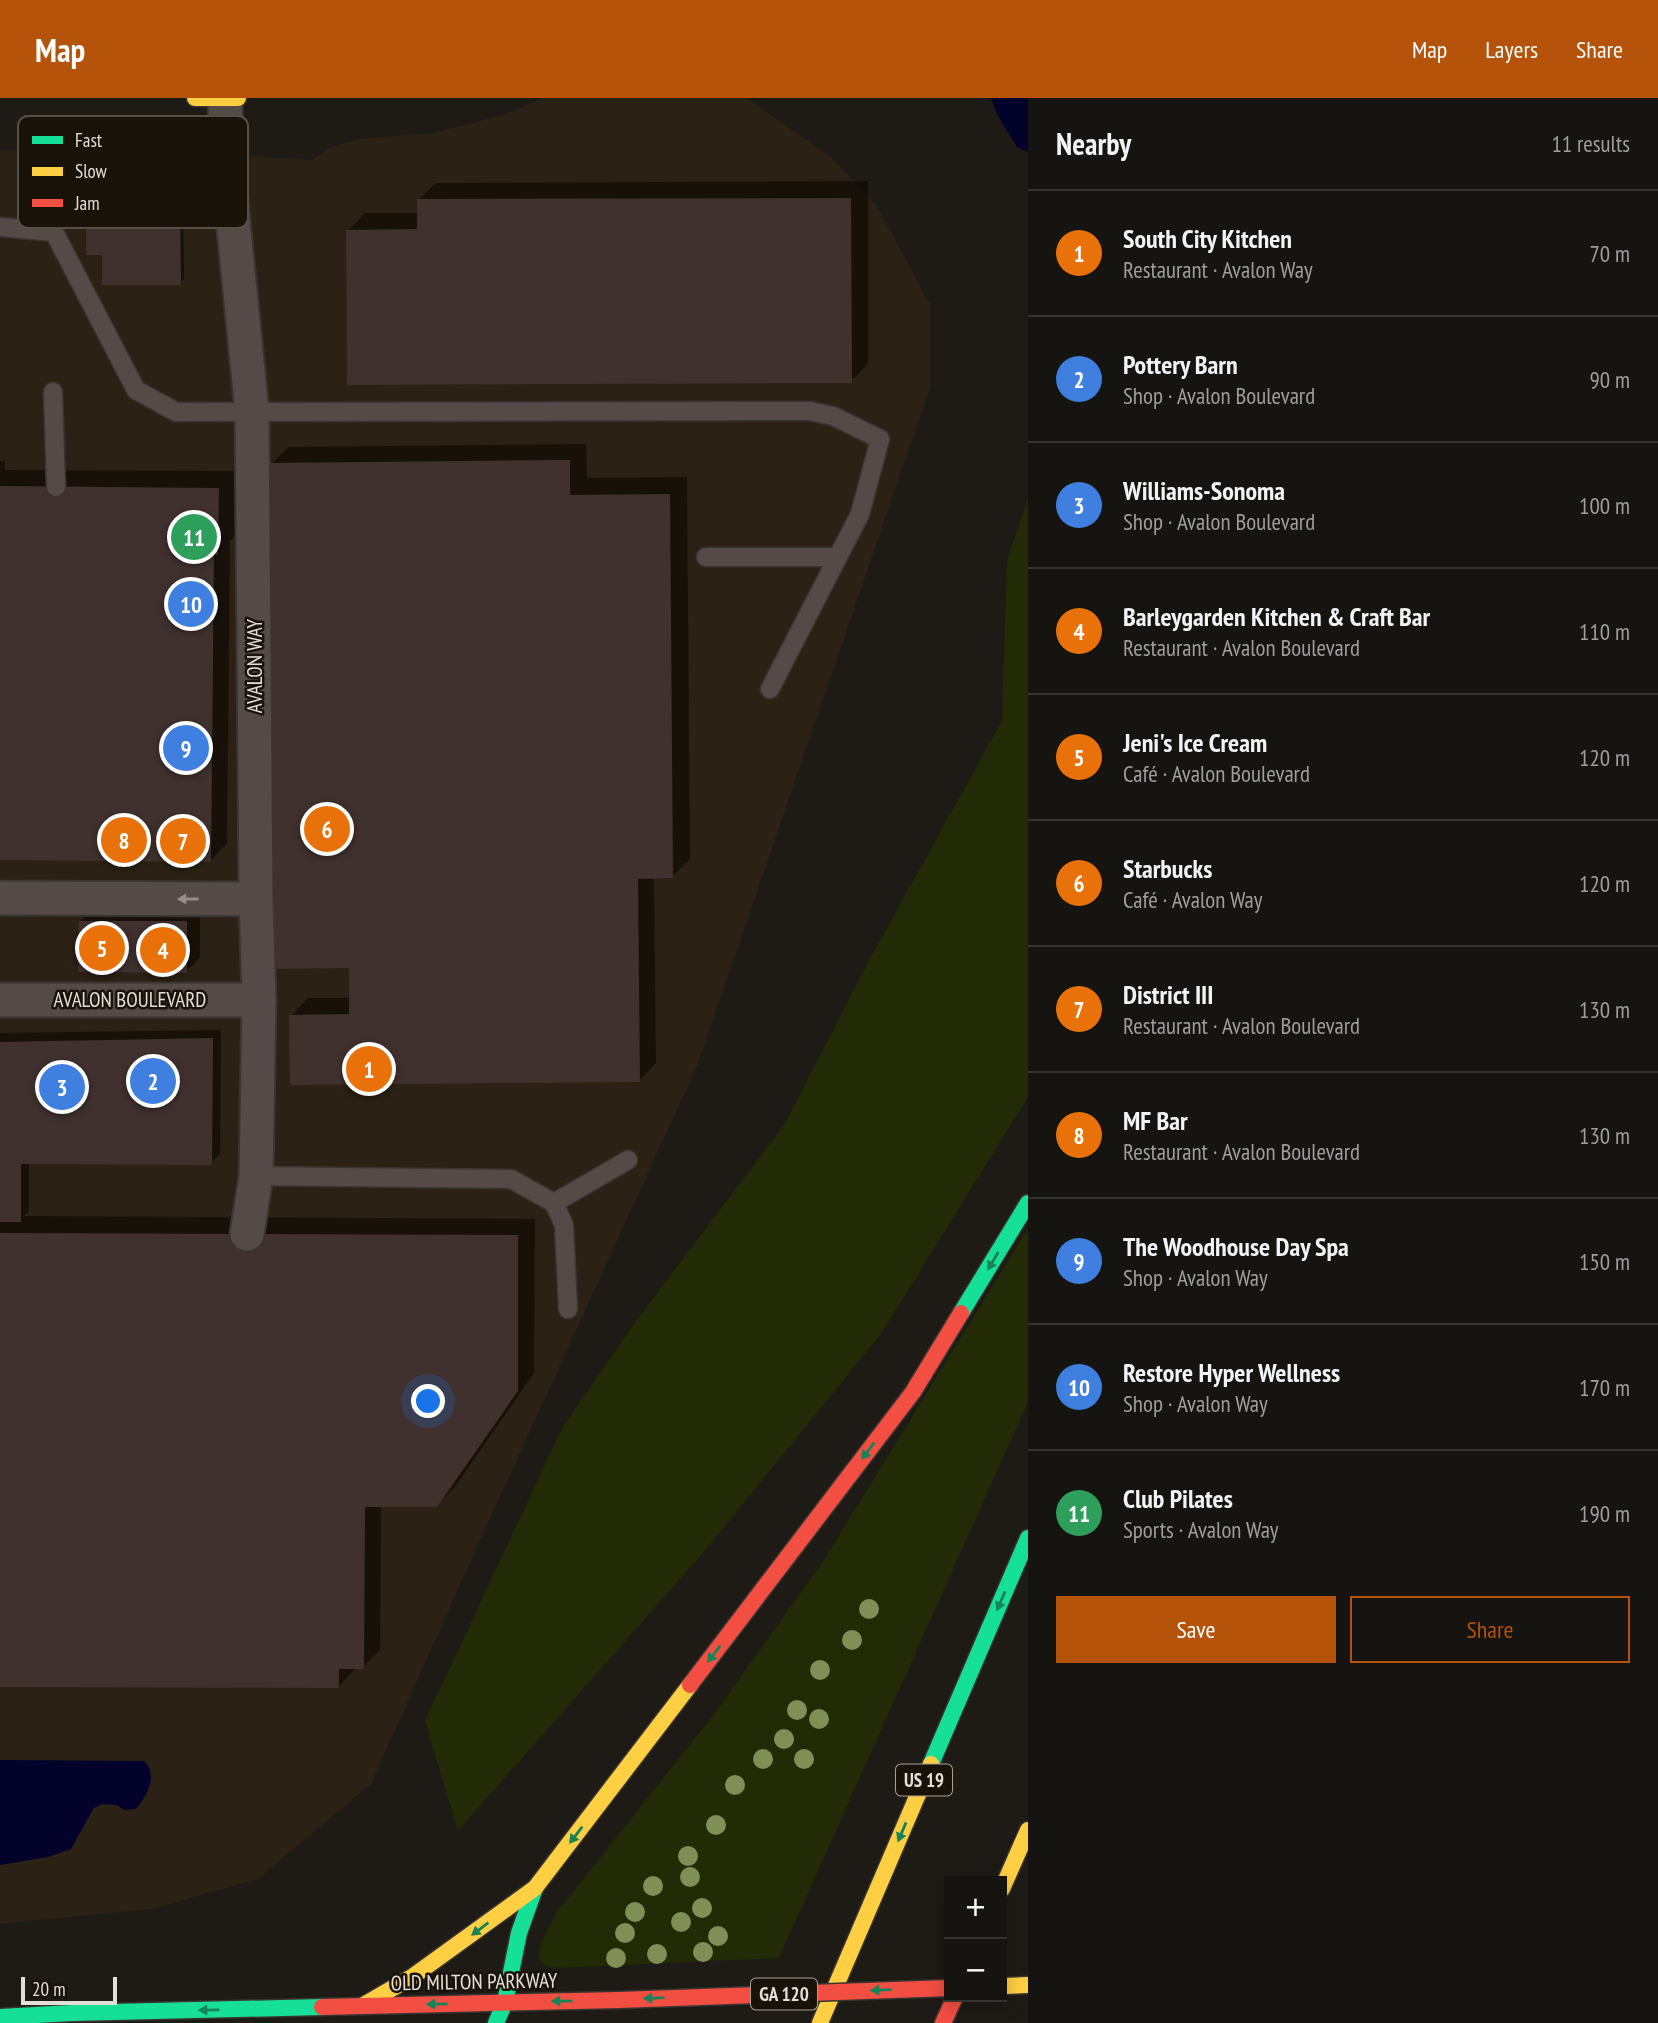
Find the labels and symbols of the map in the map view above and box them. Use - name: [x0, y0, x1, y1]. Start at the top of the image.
- legend: [18, 116, 248, 228]
- text: Fast: [75, 128, 103, 152]
- text: Slow: [75, 159, 108, 183]
- text: Jam: [74, 191, 100, 215]
- pin: 11: [171, 511, 217, 563]
- pin: 10: [168, 578, 214, 630]
- street label: AVALON WAY: [241, 618, 268, 713]
- pin: 9: [163, 722, 209, 774]
- pin: 6: [304, 803, 350, 855]
- pin: 8: [101, 814, 147, 866]
- pin: 7: [160, 815, 206, 867]
- one-way arrow: [177, 893, 199, 905]
- pin: 5: [79, 922, 125, 974]
- pin: 4: [140, 924, 186, 976]
- street label: AVALON BOULEVARD: [54, 986, 206, 1013]
- pin: 1: [346, 1043, 392, 1095]
- pin: 2: [130, 1055, 176, 1107]
- pin: 3: [39, 1061, 85, 1113]
- one-way arrow: [986, 1252, 999, 1271]
- your location: [411, 1384, 445, 1418]
- one-way arrow: [861, 1442, 875, 1460]
- one-way arrow: [995, 1590, 1006, 1611]
- one-way arrow: [707, 1645, 721, 1663]
- road number: US 19: [896, 1764, 952, 1796]
- one-way arrow: [896, 1822, 908, 1842]
- one-way arrow: [569, 1826, 583, 1844]
- one-way arrow: [472, 1921, 490, 1936]
- street label: OLD MILTON PARKWAY: [390, 1967, 558, 1996]
- scale bar: [21, 1974, 117, 2006]
- road number: GA 120: [751, 1978, 817, 2010]
- one-way arrow: [870, 1985, 892, 1996]
- one-way arrow: [642, 1993, 664, 2004]
- one-way arrow: [550, 1995, 572, 2007]
- one-way arrow: [425, 1998, 447, 2010]
- one-way arrow: [198, 2004, 220, 2015]

